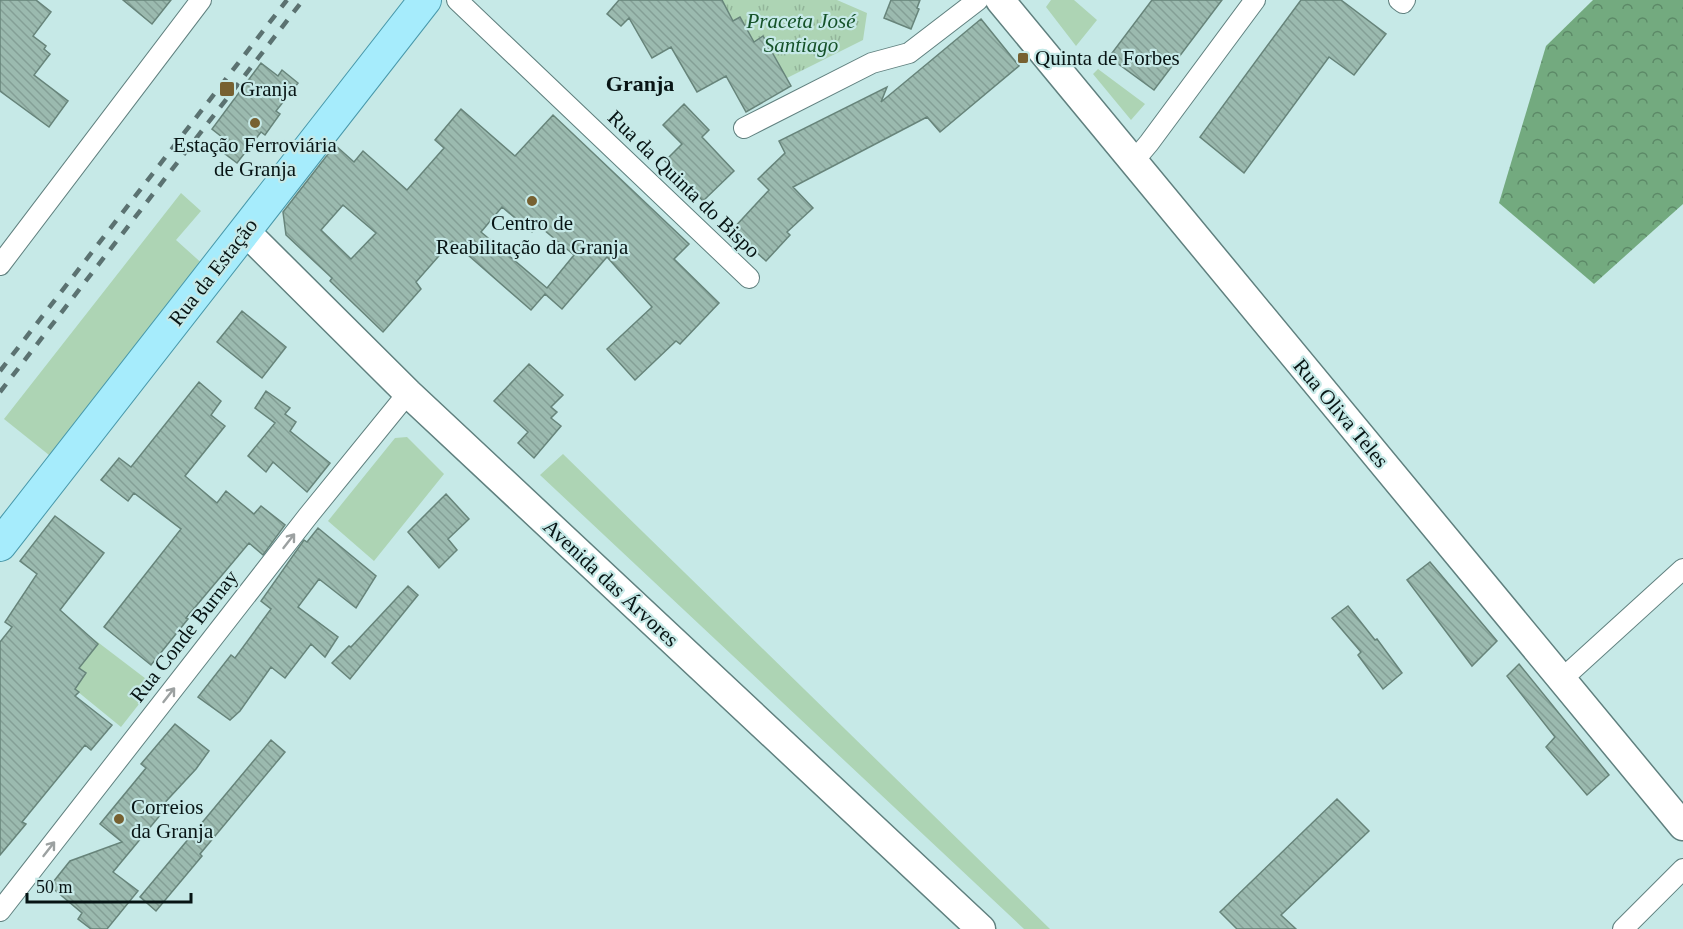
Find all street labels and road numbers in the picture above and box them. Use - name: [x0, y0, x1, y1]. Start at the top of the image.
- street label: Rua da Quinta do Bispo: [603, 105, 765, 263]
- street label: Rua da Estação: [164, 214, 262, 330]
- street label: Rua Oliva Teles: [1289, 354, 1393, 472]
- street label: Avenida das Árvores: [539, 514, 683, 652]
- street label: Rua Conde Burnay: [125, 565, 243, 707]

